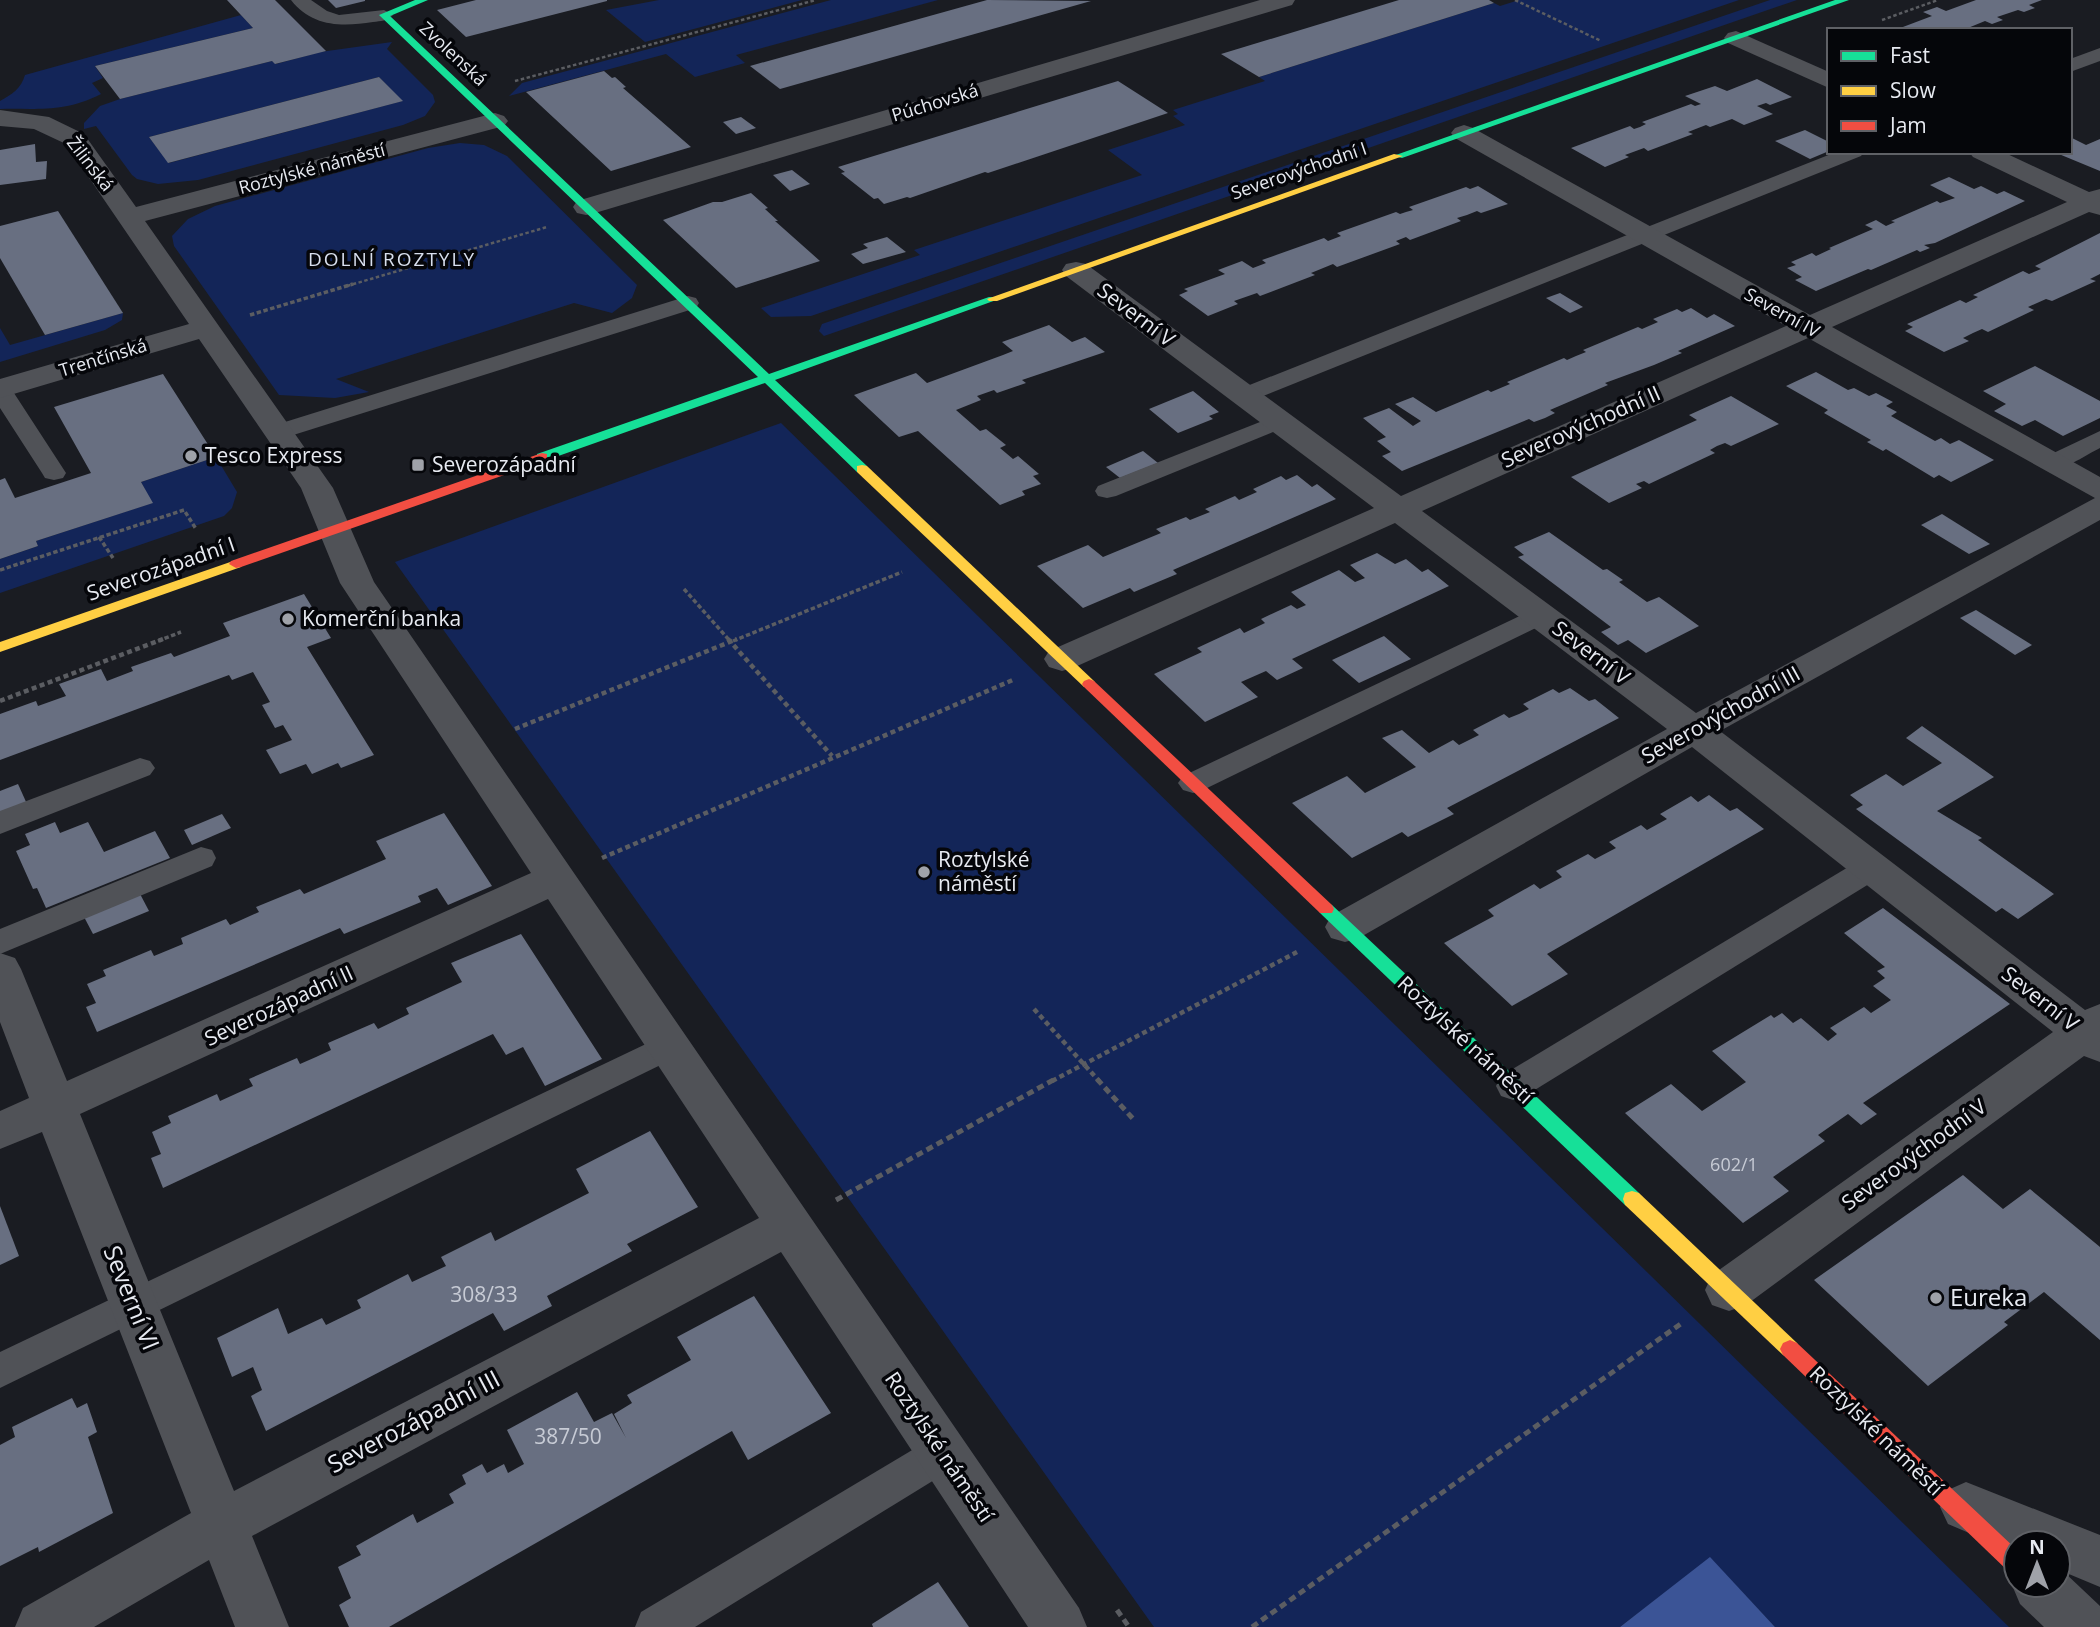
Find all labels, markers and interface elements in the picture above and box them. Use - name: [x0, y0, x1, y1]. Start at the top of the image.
- street label: Zvolenská: [415, 16, 493, 91]
- legend: [1827, 28, 2072, 154]
- text: Fast: [1890, 41, 1930, 69]
- text: Slow: [1890, 76, 1936, 104]
- street label: Púchovská: [888, 78, 981, 127]
- text: Jam: [1888, 111, 1927, 139]
- street label: Žilinská: [62, 131, 120, 196]
- street label: Severovýchodní I: [1228, 136, 1370, 205]
- street label: Roztylské náměstí: [236, 137, 388, 199]
- district label: DOLNÍ ROZTYLY: [308, 246, 476, 272]
- street label: Severní V: [1092, 276, 1181, 353]
- street label: Severní IV: [1741, 282, 1825, 343]
- street label: Trenčínská: [56, 332, 150, 382]
- street label: Severovýchodní II: [1497, 378, 1665, 474]
- place label: Tesco Express: [205, 441, 342, 469]
- marker: Tesco Express: [183, 448, 199, 464]
- place label: Severozápadní: [432, 450, 577, 478]
- marker: Severozápadní: [410, 457, 426, 473]
- street label: Severozápadní I: [83, 530, 239, 607]
- place label: Komerční banka: [302, 604, 461, 632]
- marker: Komerční banka: [280, 611, 296, 627]
- street label: Severní V: [1547, 614, 1636, 691]
- street label: Severovýchodní III: [1636, 659, 1805, 769]
- place label: Roztylské náměstí: [938, 845, 1030, 897]
- marker: Roztylské náměstí: [916, 864, 932, 880]
- street label: Severozápadní II: [200, 958, 357, 1052]
- street label: Severní V: [1996, 959, 2085, 1037]
- street label: Roztylské náměstí: [1392, 969, 1540, 1110]
- street label: Severovýchodní V: [1835, 1092, 1992, 1216]
- house number: 602/1: [1710, 1152, 1758, 1176]
- street label: Severní VI: [97, 1240, 168, 1355]
- house number: 308/33: [450, 1280, 518, 1308]
- place label: Eureka: [1950, 1280, 2027, 1313]
- marker: Eureka: [1928, 1290, 1944, 1306]
- street label: Roztylské náměstí: [1804, 1359, 1950, 1502]
- street label: Severozápadní III: [321, 1361, 505, 1480]
- street label: Roztylské náměstí: [879, 1366, 1001, 1528]
- house number: 387/50: [534, 1422, 602, 1450]
- north arrow: [2002, 1529, 2072, 1599]
- text: N: [2029, 1534, 2045, 1560]

